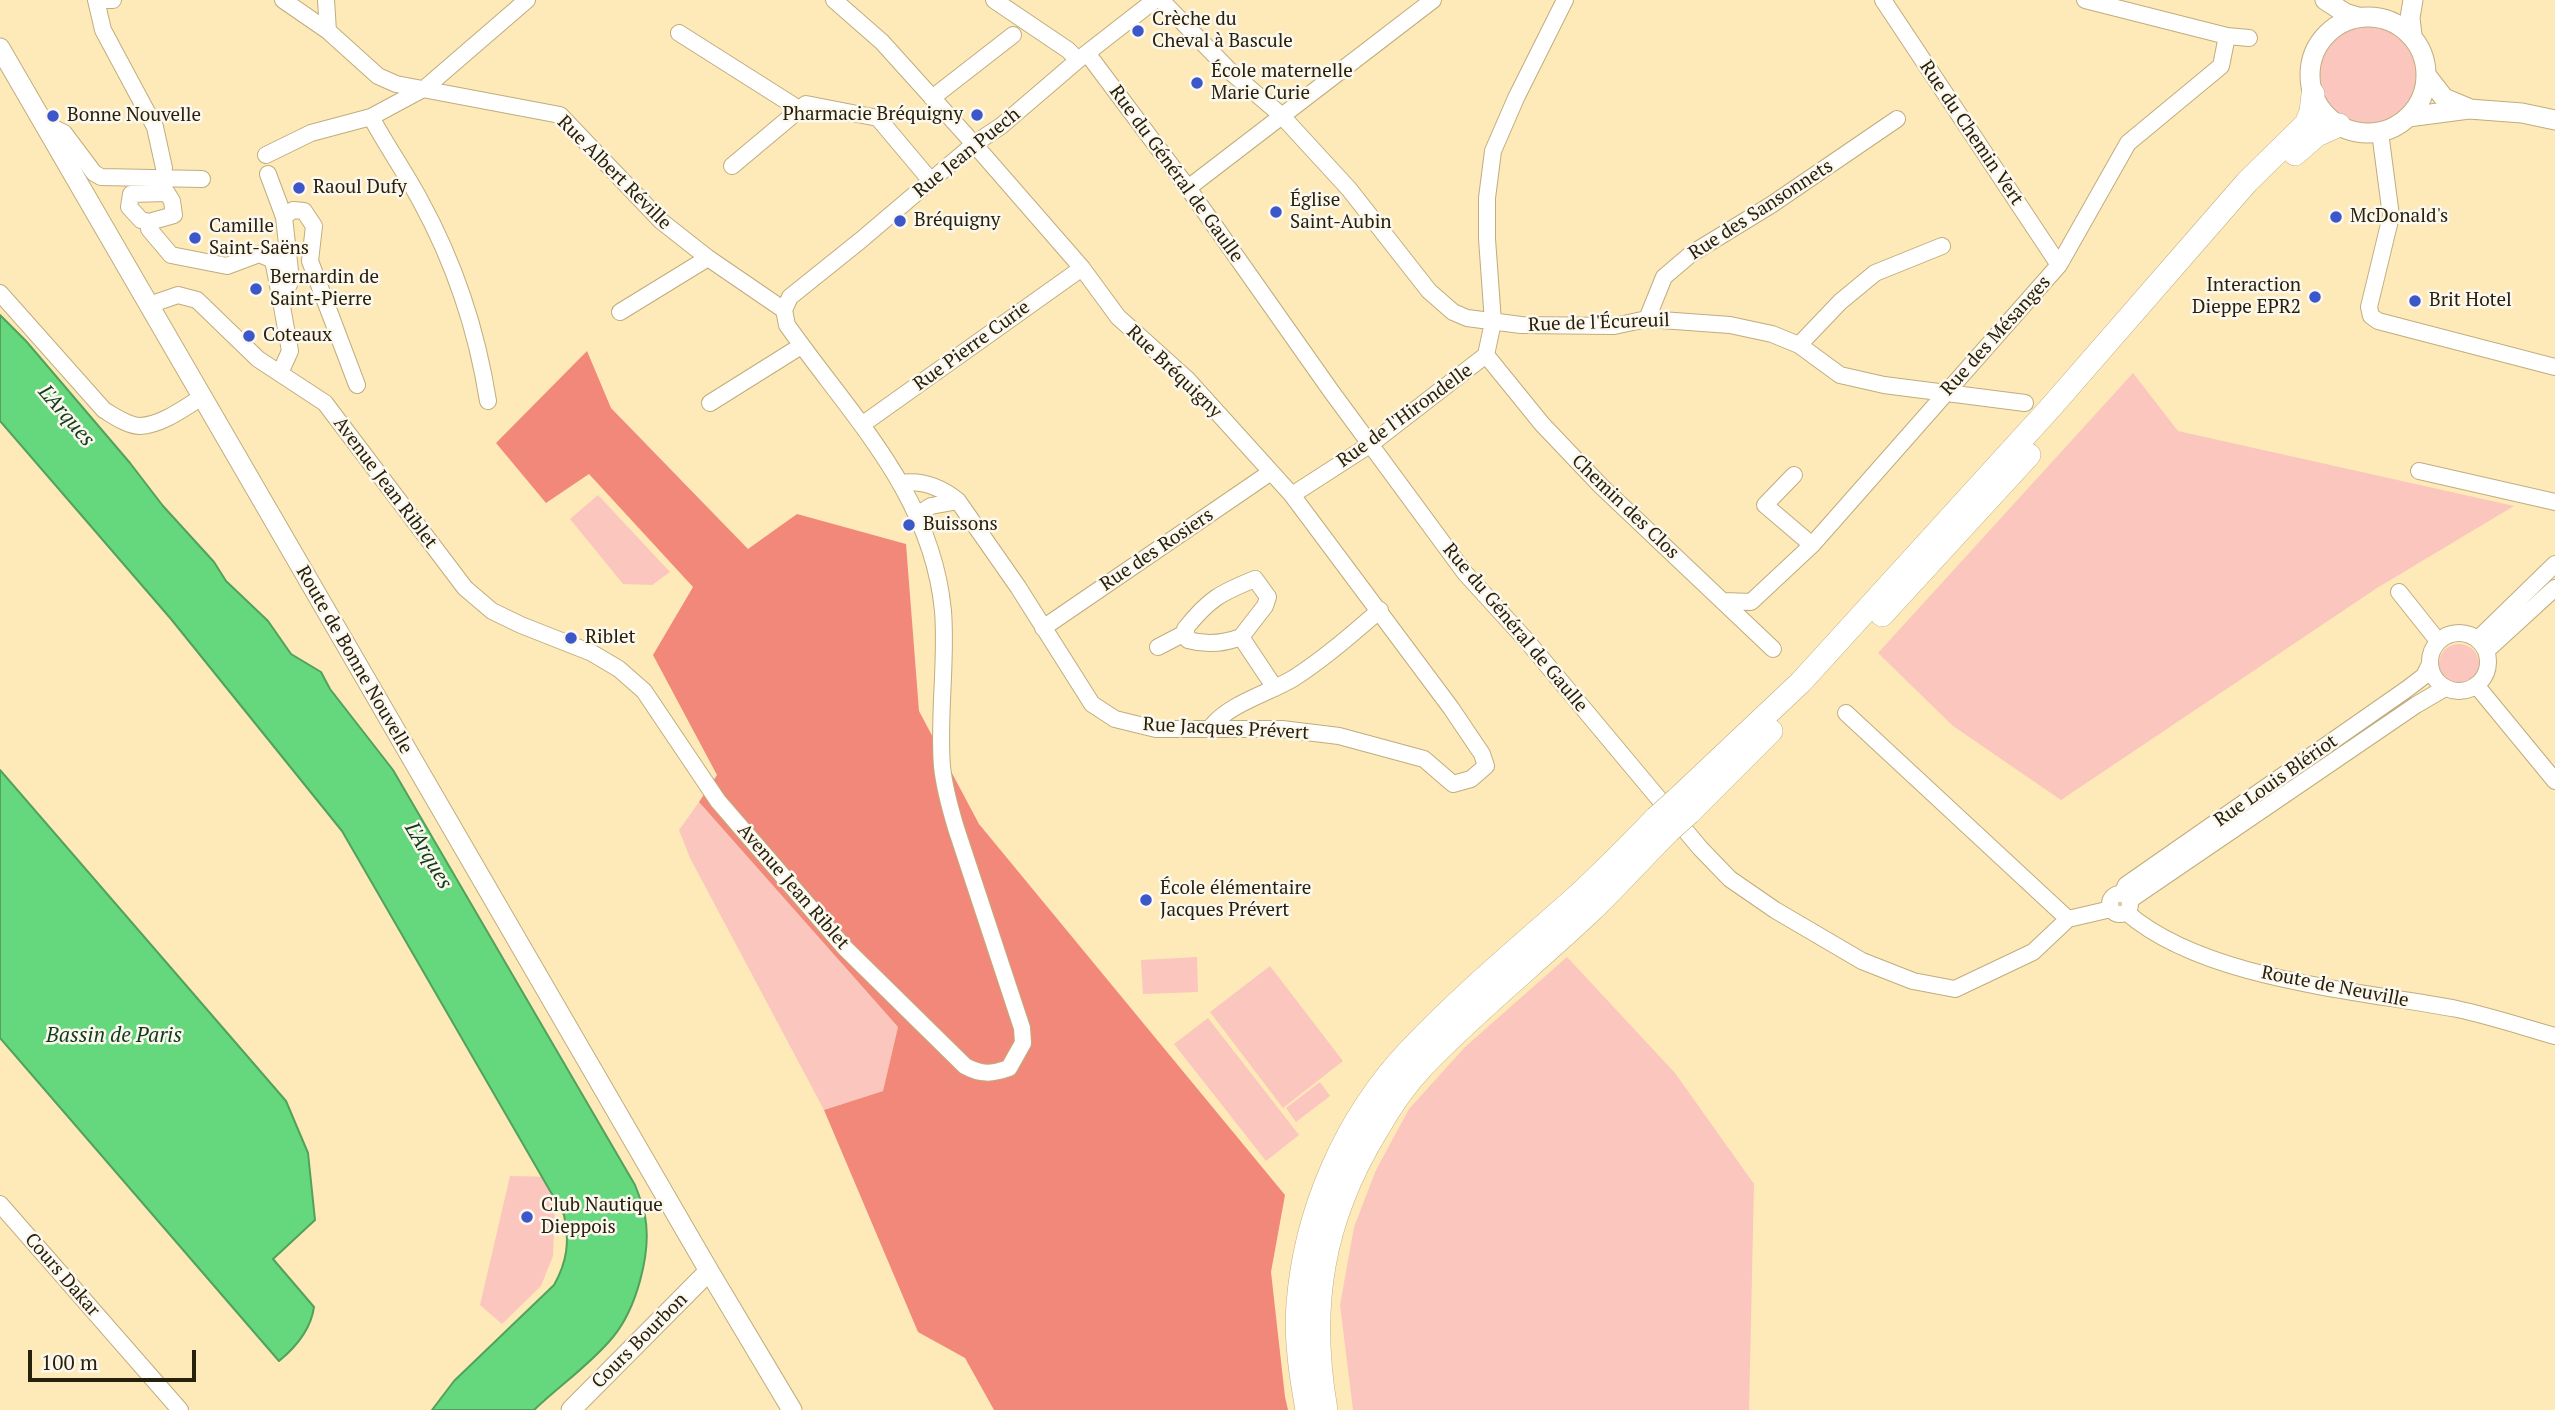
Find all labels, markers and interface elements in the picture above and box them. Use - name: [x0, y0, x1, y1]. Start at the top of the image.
- place label: Crèche du Cheval à Bascule: [1152, 9, 1293, 53]
- marker: Crèche du Cheval à Bascule: [1130, 23, 1146, 39]
- street label: Rue du Chemin Vert: [1914, 56, 2028, 210]
- place label: École maternelle Marie Curie: [1211, 61, 1353, 105]
- marker: École maternelle Marie Curie: [1189, 75, 1205, 91]
- street label: Rue du Général de Gaulle: [1104, 81, 1248, 267]
- street label: Rue Jean Puech: [909, 103, 1025, 203]
- place label: Pharmacie Bréquigny: [782, 104, 963, 126]
- place label: Bonne Nouvelle: [67, 105, 201, 127]
- marker: Pharmacie Bréquigny: [969, 107, 985, 123]
- marker: Bonne Nouvelle: [45, 108, 61, 124]
- street label: Rue Albert Réville: [552, 111, 676, 235]
- street label: Rue des Sansonnets: [1685, 155, 1837, 265]
- place label: Raoul Dufy: [313, 177, 407, 199]
- marker: Raoul Dufy: [291, 180, 307, 196]
- place label: Église Saint-Aubin: [1290, 190, 1392, 234]
- marker: Église Saint-Aubin: [1268, 204, 1284, 220]
- place label: McDonald's: [2350, 206, 2448, 228]
- marker: McDonald's: [2328, 209, 2344, 225]
- place label: Bréquigny: [914, 210, 1000, 232]
- marker: Bréquigny: [892, 213, 908, 229]
- place label: Camille Saint-Saëns: [209, 216, 309, 260]
- marker: Camille Saint-Saëns: [187, 230, 203, 246]
- place label: Bernardin de Saint-Pierre: [270, 267, 379, 311]
- street label: Rue des Mésanges: [1936, 272, 2056, 400]
- place label: Interaction Dieppe EPR2: [2192, 275, 2301, 319]
- marker: Bernardin de Saint-Pierre: [248, 281, 264, 297]
- marker: Interaction Dieppe EPR2: [2307, 289, 2323, 305]
- place label: Brit Hotel: [2429, 290, 2512, 312]
- marker: Brit Hotel: [2407, 293, 2423, 309]
- street label: Rue Pierre Curie: [909, 296, 1035, 396]
- street label: Rue de l'Écureuil: [1528, 309, 1670, 337]
- street label: Rue Bréquigny: [1122, 321, 1226, 423]
- place label: Coteaux: [263, 325, 332, 347]
- marker: Coteaux: [241, 328, 257, 344]
- street label: Rue de l'Hirondelle: [1333, 359, 1477, 473]
- water label: L'Arques: [32, 380, 100, 452]
- street label: Avenue Jean Riblet: [328, 413, 442, 553]
- street label: Chemin des Clos: [1567, 450, 1683, 564]
- street label: Rue des Rosiers: [1096, 504, 1218, 596]
- place label: Buissons: [923, 514, 998, 536]
- marker: Buissons: [901, 517, 917, 533]
- street label: Rue du Général de Gaulle: [1438, 539, 1592, 717]
- street label: Route de Bonne Nouvelle: [291, 562, 417, 758]
- place label: Riblet: [585, 627, 636, 649]
- marker: Riblet: [563, 630, 579, 646]
- street label: Rue Jacques Prévert: [1142, 713, 1310, 745]
- street label: Rue Louis Blériot: [2210, 730, 2342, 832]
- water label: L'Arques: [399, 818, 457, 894]
- street label: Avenue Jean Riblet: [732, 820, 854, 954]
- place label: École élémentaire Jacques Prévert: [1160, 878, 1311, 922]
- marker: École élémentaire Jacques Prévert: [1138, 892, 1154, 908]
- street label: Route de Neuville: [2259, 962, 2411, 1012]
- water label: Bassin de Paris: [46, 1023, 182, 1049]
- place label: Club Nautique Dieppois: [541, 1195, 663, 1239]
- marker: Club Nautique Dieppois: [519, 1209, 535, 1225]
- street label: Cours Dakar: [20, 1229, 104, 1321]
- street label: Cours Bourbon: [587, 1288, 693, 1394]
- scale bar: [32, 1336, 200, 1380]
- text: 100 m: [41, 1348, 98, 1376]

